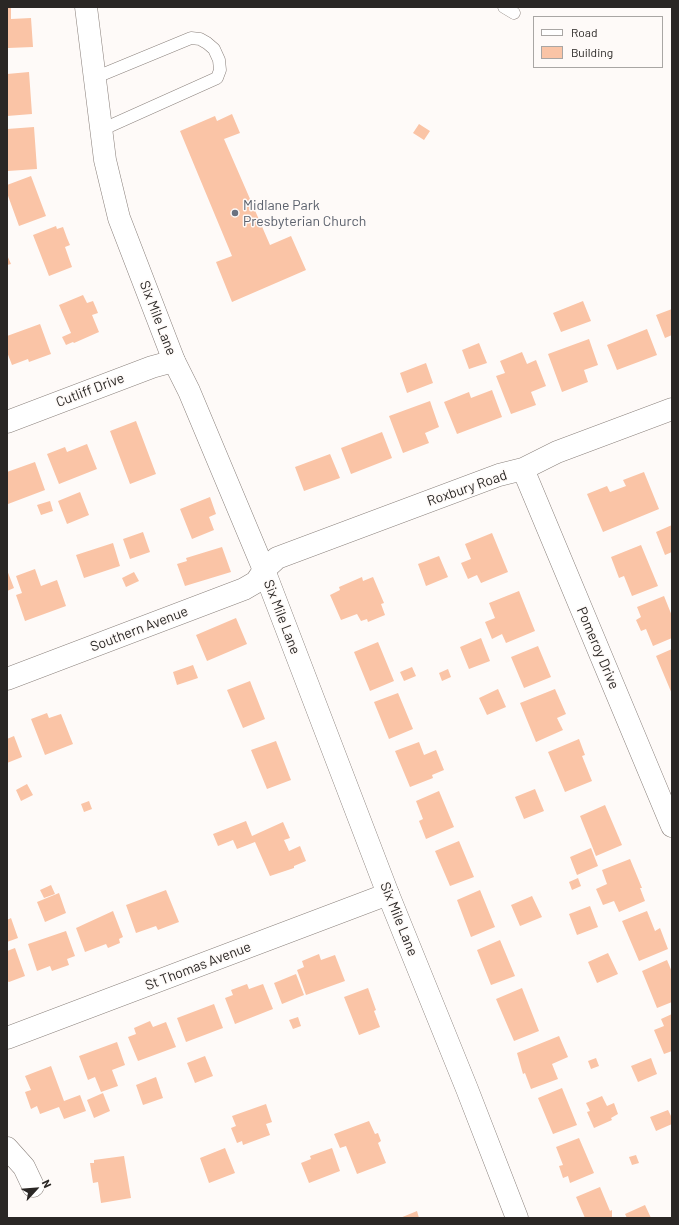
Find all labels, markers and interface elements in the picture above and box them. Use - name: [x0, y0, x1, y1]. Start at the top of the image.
- legend: [533, 16, 663, 68]
- text: Road: [571, 25, 598, 39]
- text: Building: [571, 45, 613, 59]
- place label: Midlane Park Presbyterian Church: [243, 197, 366, 230]
- marker: Midlane Park Presbyterian Church: [230, 208, 240, 218]
- street label: Six Mile Lane: [136, 278, 180, 358]
- street label: Cutliff Drive: [53, 369, 127, 411]
- street label: Roxbury Road: [425, 466, 509, 510]
- street label: Six Mile Lane: [260, 577, 304, 657]
- street label: Southern Avenue: [88, 603, 190, 655]
- street label: Pomeroy Drive: [573, 604, 623, 692]
- street label: Six Mile Lane: [377, 880, 421, 958]
- street label: St Thomas Avenue: [143, 938, 253, 994]
- north arrow: [16, 1169, 56, 1209]
- text: N: [40, 1177, 55, 1190]

